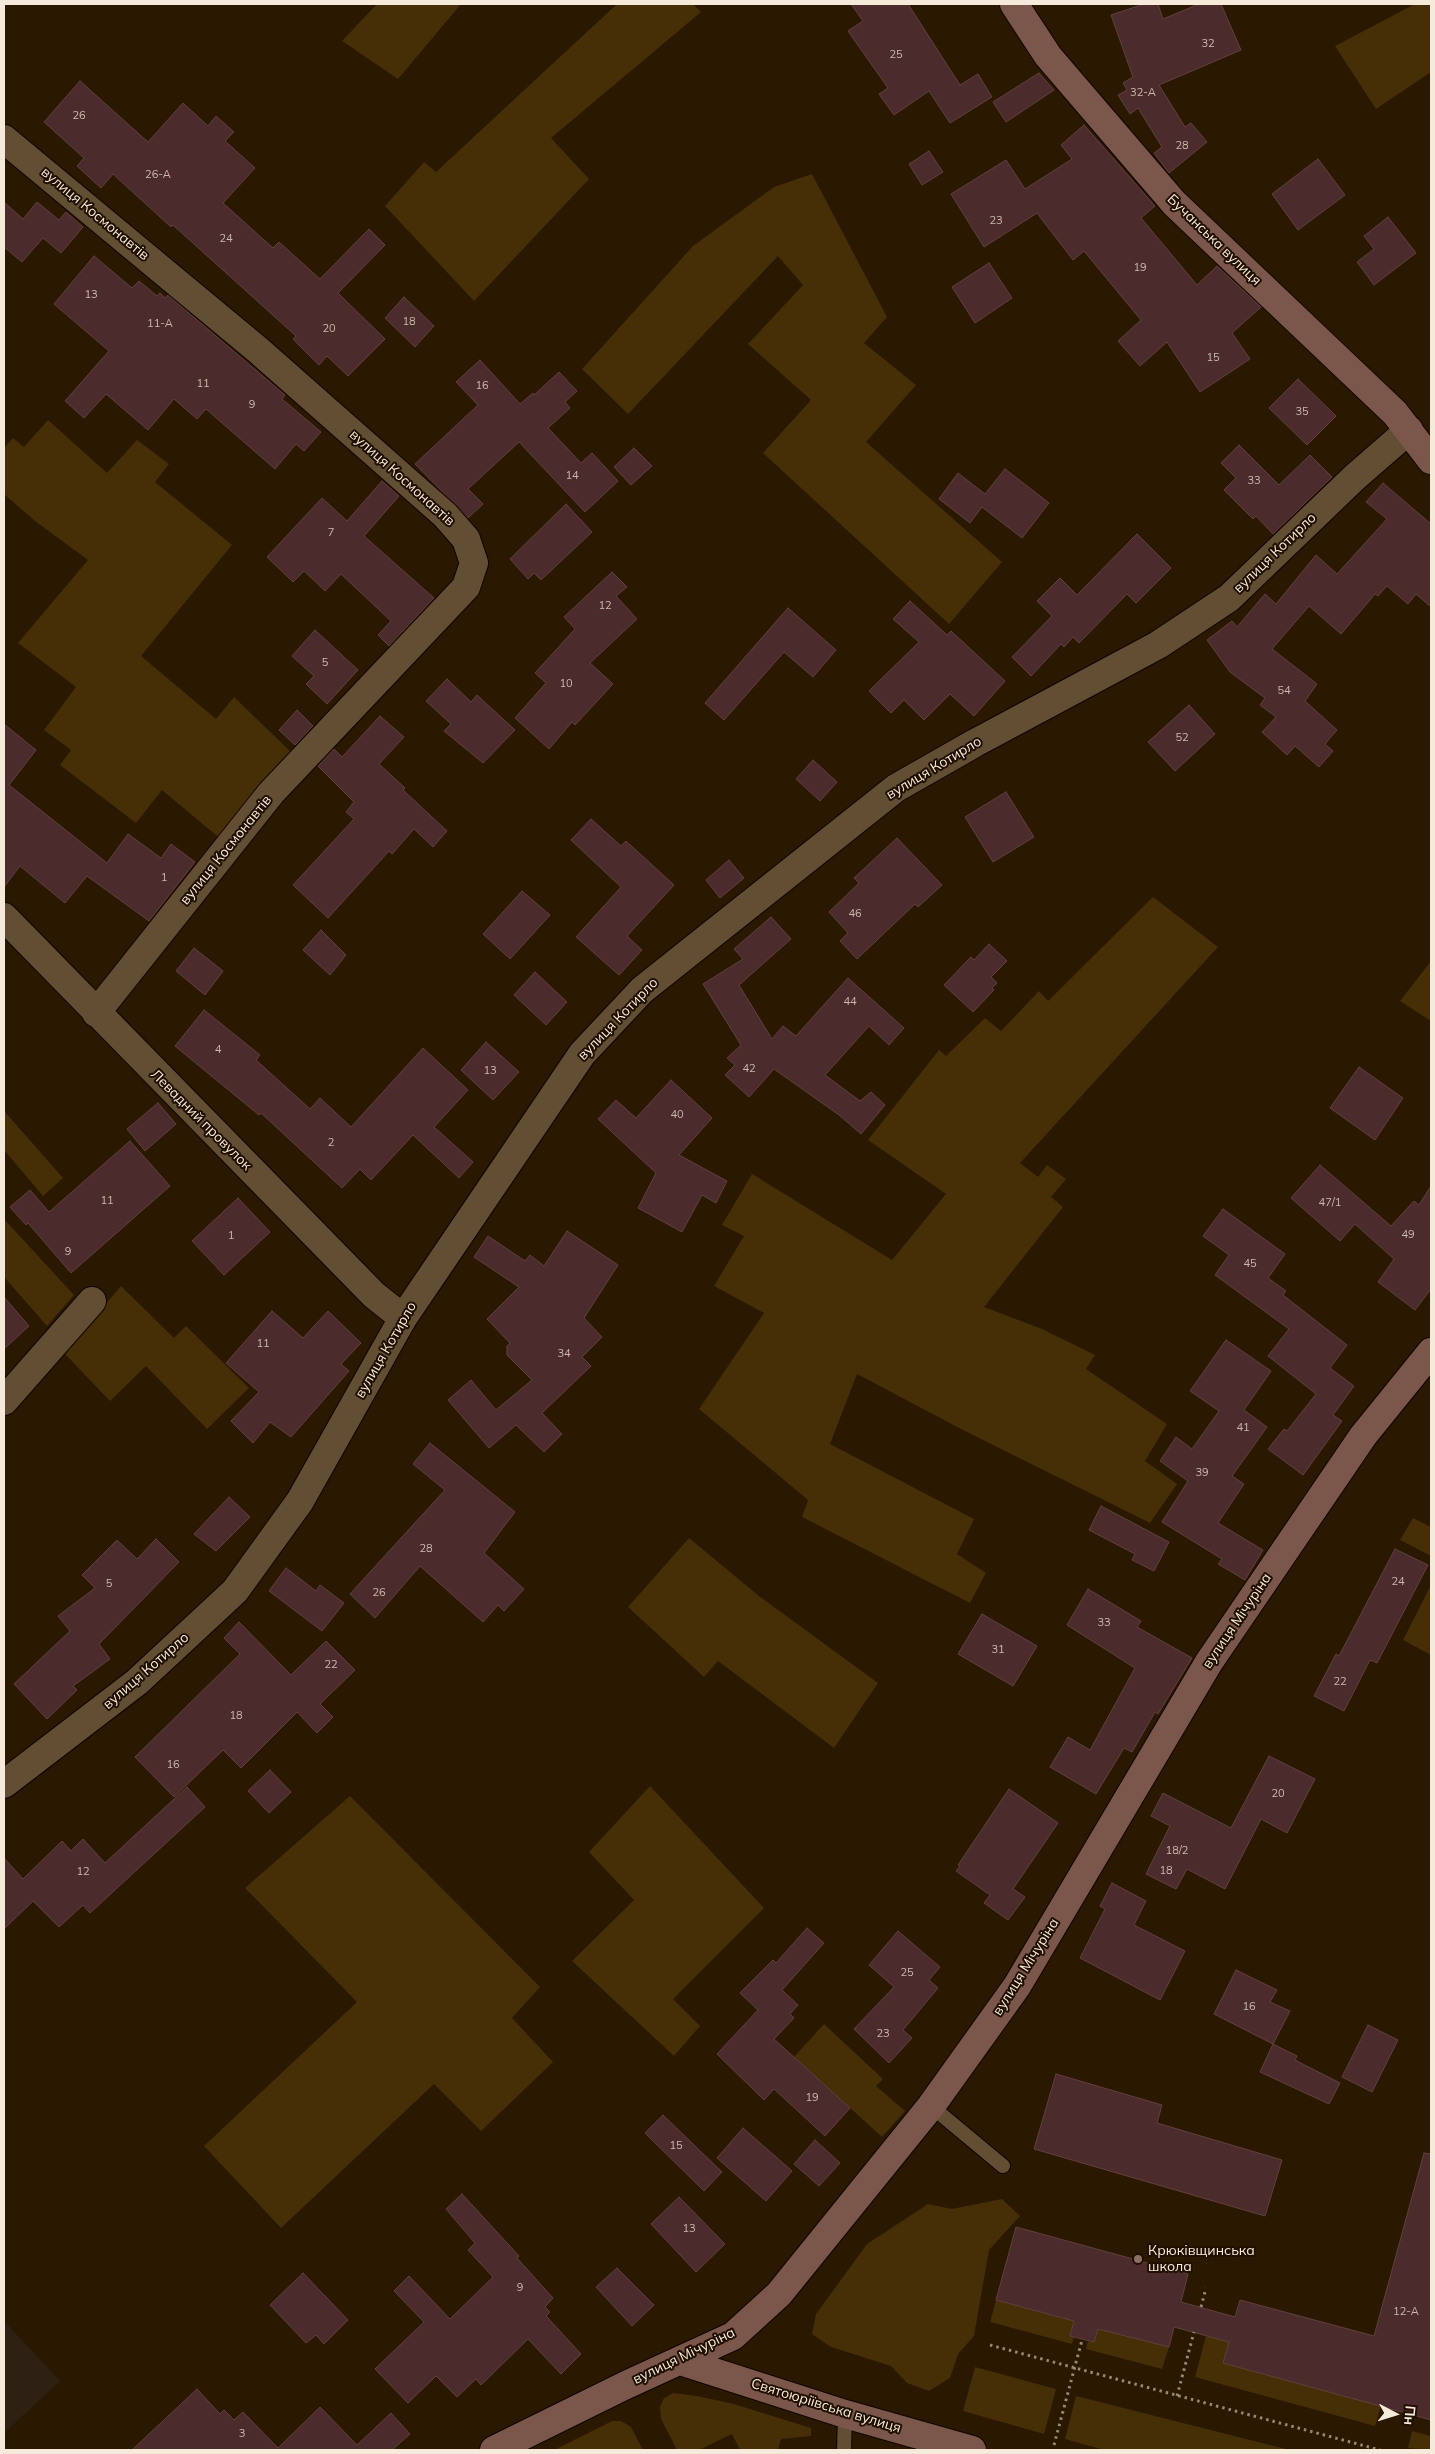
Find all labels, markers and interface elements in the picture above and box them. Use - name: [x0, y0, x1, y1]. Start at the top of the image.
- house number: 32: [1201, 37, 1215, 51]
- house number: 25: [889, 48, 903, 62]
- house number: 32-А: [1130, 86, 1156, 100]
- house number: 26: [72, 109, 86, 123]
- house number: 28: [1175, 139, 1189, 153]
- street label: вулиця Космонавтів: [38, 164, 152, 264]
- house number: 26-А: [145, 168, 171, 182]
- street label: Бучанська вулиця: [1164, 191, 1264, 289]
- house number: 23: [989, 214, 1003, 228]
- house number: 24: [219, 232, 233, 246]
- house number: 19: [1133, 261, 1147, 275]
- house number: 13: [84, 288, 98, 302]
- house number: 18: [402, 315, 416, 329]
- house number: 11-А: [147, 317, 173, 331]
- house number: 20: [322, 322, 336, 336]
- house number: 15: [1206, 351, 1220, 365]
- house number: 11: [196, 377, 210, 391]
- house number: 16: [475, 379, 489, 393]
- house number: 9: [249, 398, 255, 412]
- house number: 35: [1295, 405, 1309, 419]
- street label: вулиця Космонавтів: [346, 426, 458, 530]
- house number: 14: [565, 469, 579, 483]
- house number: 33: [1247, 474, 1261, 488]
- street label: вулиця Котирло: [1230, 509, 1320, 597]
- house number: 7: [328, 526, 334, 540]
- house number: 12: [598, 599, 612, 613]
- house number: 5: [322, 656, 328, 670]
- house number: 10: [559, 677, 573, 691]
- house number: 54: [1277, 684, 1291, 698]
- house number: 52: [1175, 731, 1189, 745]
- street label: вулиця Котирло: [883, 733, 985, 803]
- street label: вулиця Космонавтів: [177, 792, 275, 908]
- house number: 1: [161, 871, 167, 885]
- house number: 46: [848, 907, 862, 921]
- street label: вулиця Котирло: [574, 974, 662, 1064]
- house number: 44: [843, 995, 857, 1009]
- house number: 4: [215, 1043, 221, 1057]
- house number: 42: [742, 1062, 756, 1076]
- house number: 13: [483, 1064, 497, 1078]
- street label: Левадний провулок: [147, 1066, 255, 1174]
- house number: 40: [670, 1108, 684, 1122]
- house number: 2: [328, 1136, 334, 1150]
- house number: 11: [100, 1194, 114, 1208]
- house number: 47/1: [1319, 1196, 1341, 1210]
- house number: 49: [1401, 1228, 1415, 1242]
- house number: 1: [228, 1229, 234, 1243]
- house number: 9: [65, 1245, 71, 1259]
- house number: 45: [1243, 1257, 1257, 1271]
- street label: вулиця Котирло: [352, 1299, 420, 1401]
- house number: 11: [256, 1337, 270, 1351]
- house number: 34: [557, 1347, 571, 1361]
- house number: 41: [1236, 1421, 1250, 1435]
- house number: 39: [1195, 1466, 1209, 1480]
- house number: 28: [419, 1542, 433, 1556]
- street label: вулиця Мічуріна: [1199, 1570, 1275, 1672]
- house number: 24: [1391, 1575, 1405, 1589]
- house number: 5: [106, 1577, 112, 1591]
- house number: 26: [372, 1586, 386, 1600]
- house number: 33: [1097, 1616, 1111, 1630]
- street label: вулиця Котирло: [100, 1629, 192, 1713]
- house number: 31: [991, 1643, 1005, 1657]
- house number: 22: [324, 1658, 338, 1672]
- house number: 22: [1333, 1675, 1347, 1689]
- house number: 18: [229, 1709, 243, 1723]
- house number: 16: [166, 1758, 180, 1772]
- house number: 20: [1271, 1787, 1285, 1801]
- house number: 18/2: [1166, 1844, 1188, 1858]
- house number: 18: [1159, 1864, 1173, 1878]
- house number: 12: [76, 1865, 90, 1879]
- street label: вулиця Мічуріна: [989, 1915, 1063, 2019]
- house number: 25: [900, 1966, 914, 1980]
- house number: 16: [1242, 2000, 1256, 2014]
- house number: 23: [876, 2027, 890, 2041]
- house number: 19: [805, 2091, 819, 2105]
- house number: 15: [669, 2139, 683, 2153]
- house number: 13: [682, 2222, 696, 2236]
- place label: Крюківщинська школа: [1148, 2243, 1255, 2276]
- marker: Крюківщинська школа: [1132, 2253, 1144, 2265]
- house number: 9: [517, 2281, 523, 2295]
- house number: 12-А: [1393, 2305, 1419, 2319]
- street label: вулиця Мічуріна: [630, 2324, 738, 2388]
- street label: Святоюріївська вулиця: [749, 2375, 903, 2437]
- north arrow: [1370, 2389, 1420, 2439]
- text: Пн: [1400, 2405, 1420, 2426]
- house number: 3: [239, 2427, 245, 2441]

